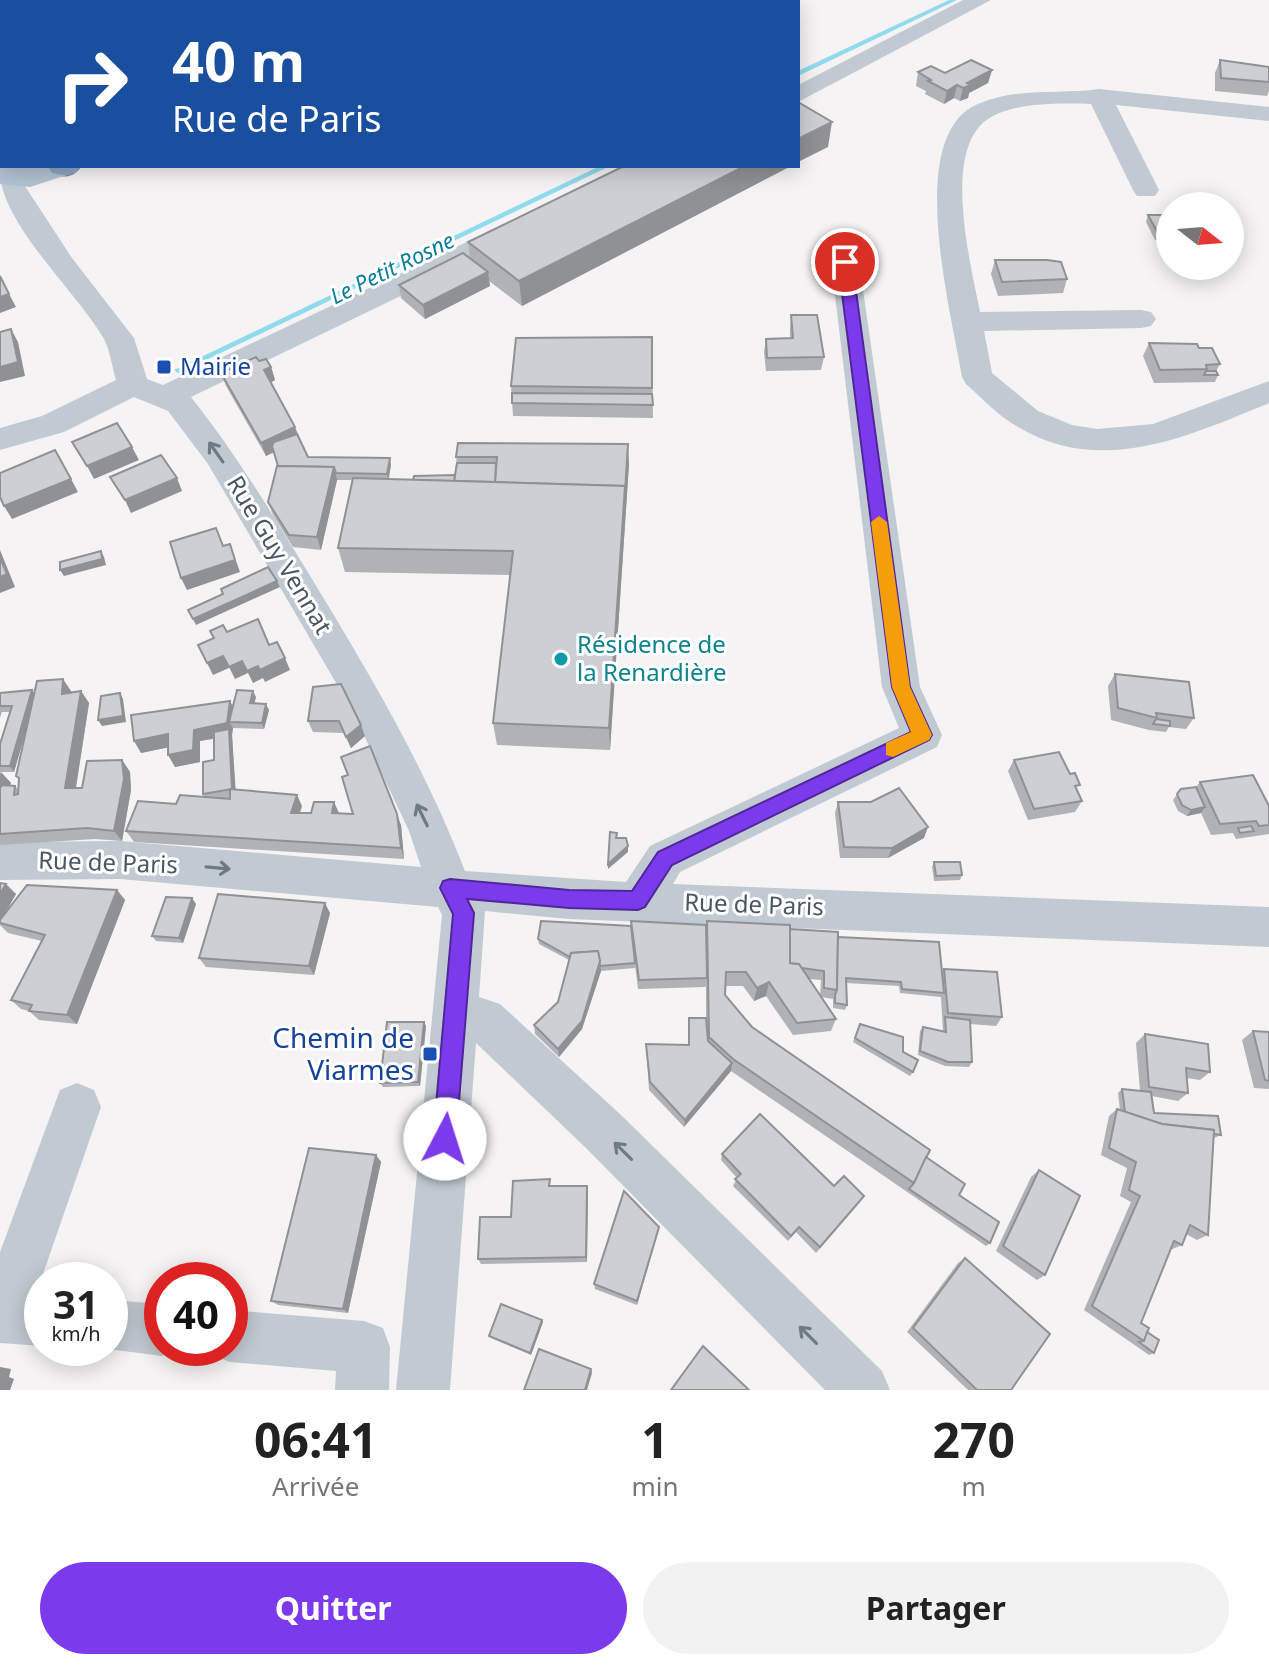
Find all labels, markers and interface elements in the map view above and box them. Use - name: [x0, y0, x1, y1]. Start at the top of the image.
- text: 40 m: [172, 22, 305, 98]
- icon: right: [40, 32, 144, 136]
- text: Rue de Paris: [172, 94, 381, 143]
- north arrow: [1156, 192, 1244, 280]
- map controls: [1156, 192, 1244, 280]
- water label: Le Petit Rosne: [324, 224, 459, 310]
- pin: [811, 228, 879, 296]
- icon: arrive: [823, 240, 867, 284]
- place label: Mairie: [180, 349, 251, 382]
- marker: Mairie: [155, 358, 173, 376]
- one-way arrow: [208, 442, 224, 464]
- street label: Rue Guy Vennat: [220, 469, 341, 640]
- place label: Résidence de la Renardière: [577, 627, 727, 688]
- marker: Résidence de la Renardière: [552, 650, 570, 668]
- one-way arrow: [414, 804, 429, 828]
- street label: Rue de Paris: [38, 843, 178, 880]
- one-way arrow: [204, 861, 231, 876]
- street label: Rue de Paris: [684, 885, 824, 922]
- place label: Chemin de Viarmes: [272, 1018, 414, 1088]
- marker: Chemin de Viarmes: [421, 1045, 439, 1063]
- position arrow: [403, 1097, 487, 1181]
- one-way arrow: [614, 1142, 634, 1162]
- speed limit sign: 40: [144, 1262, 248, 1366]
- text: 31: [53, 1276, 99, 1331]
- text: km/h: [51, 1320, 101, 1347]
- one-way arrow: [799, 1326, 818, 1345]
- text: 06:41: [254, 1407, 377, 1472]
- text: 1: [641, 1407, 669, 1472]
- text: 270: [933, 1407, 1015, 1472]
- text: Arrivée: [272, 1468, 359, 1504]
- text: min: [631, 1468, 679, 1504]
- text: m: [962, 1468, 986, 1504]
- button: Quitter: [40, 1562, 627, 1654]
- button: Partager: [643, 1562, 1229, 1654]

